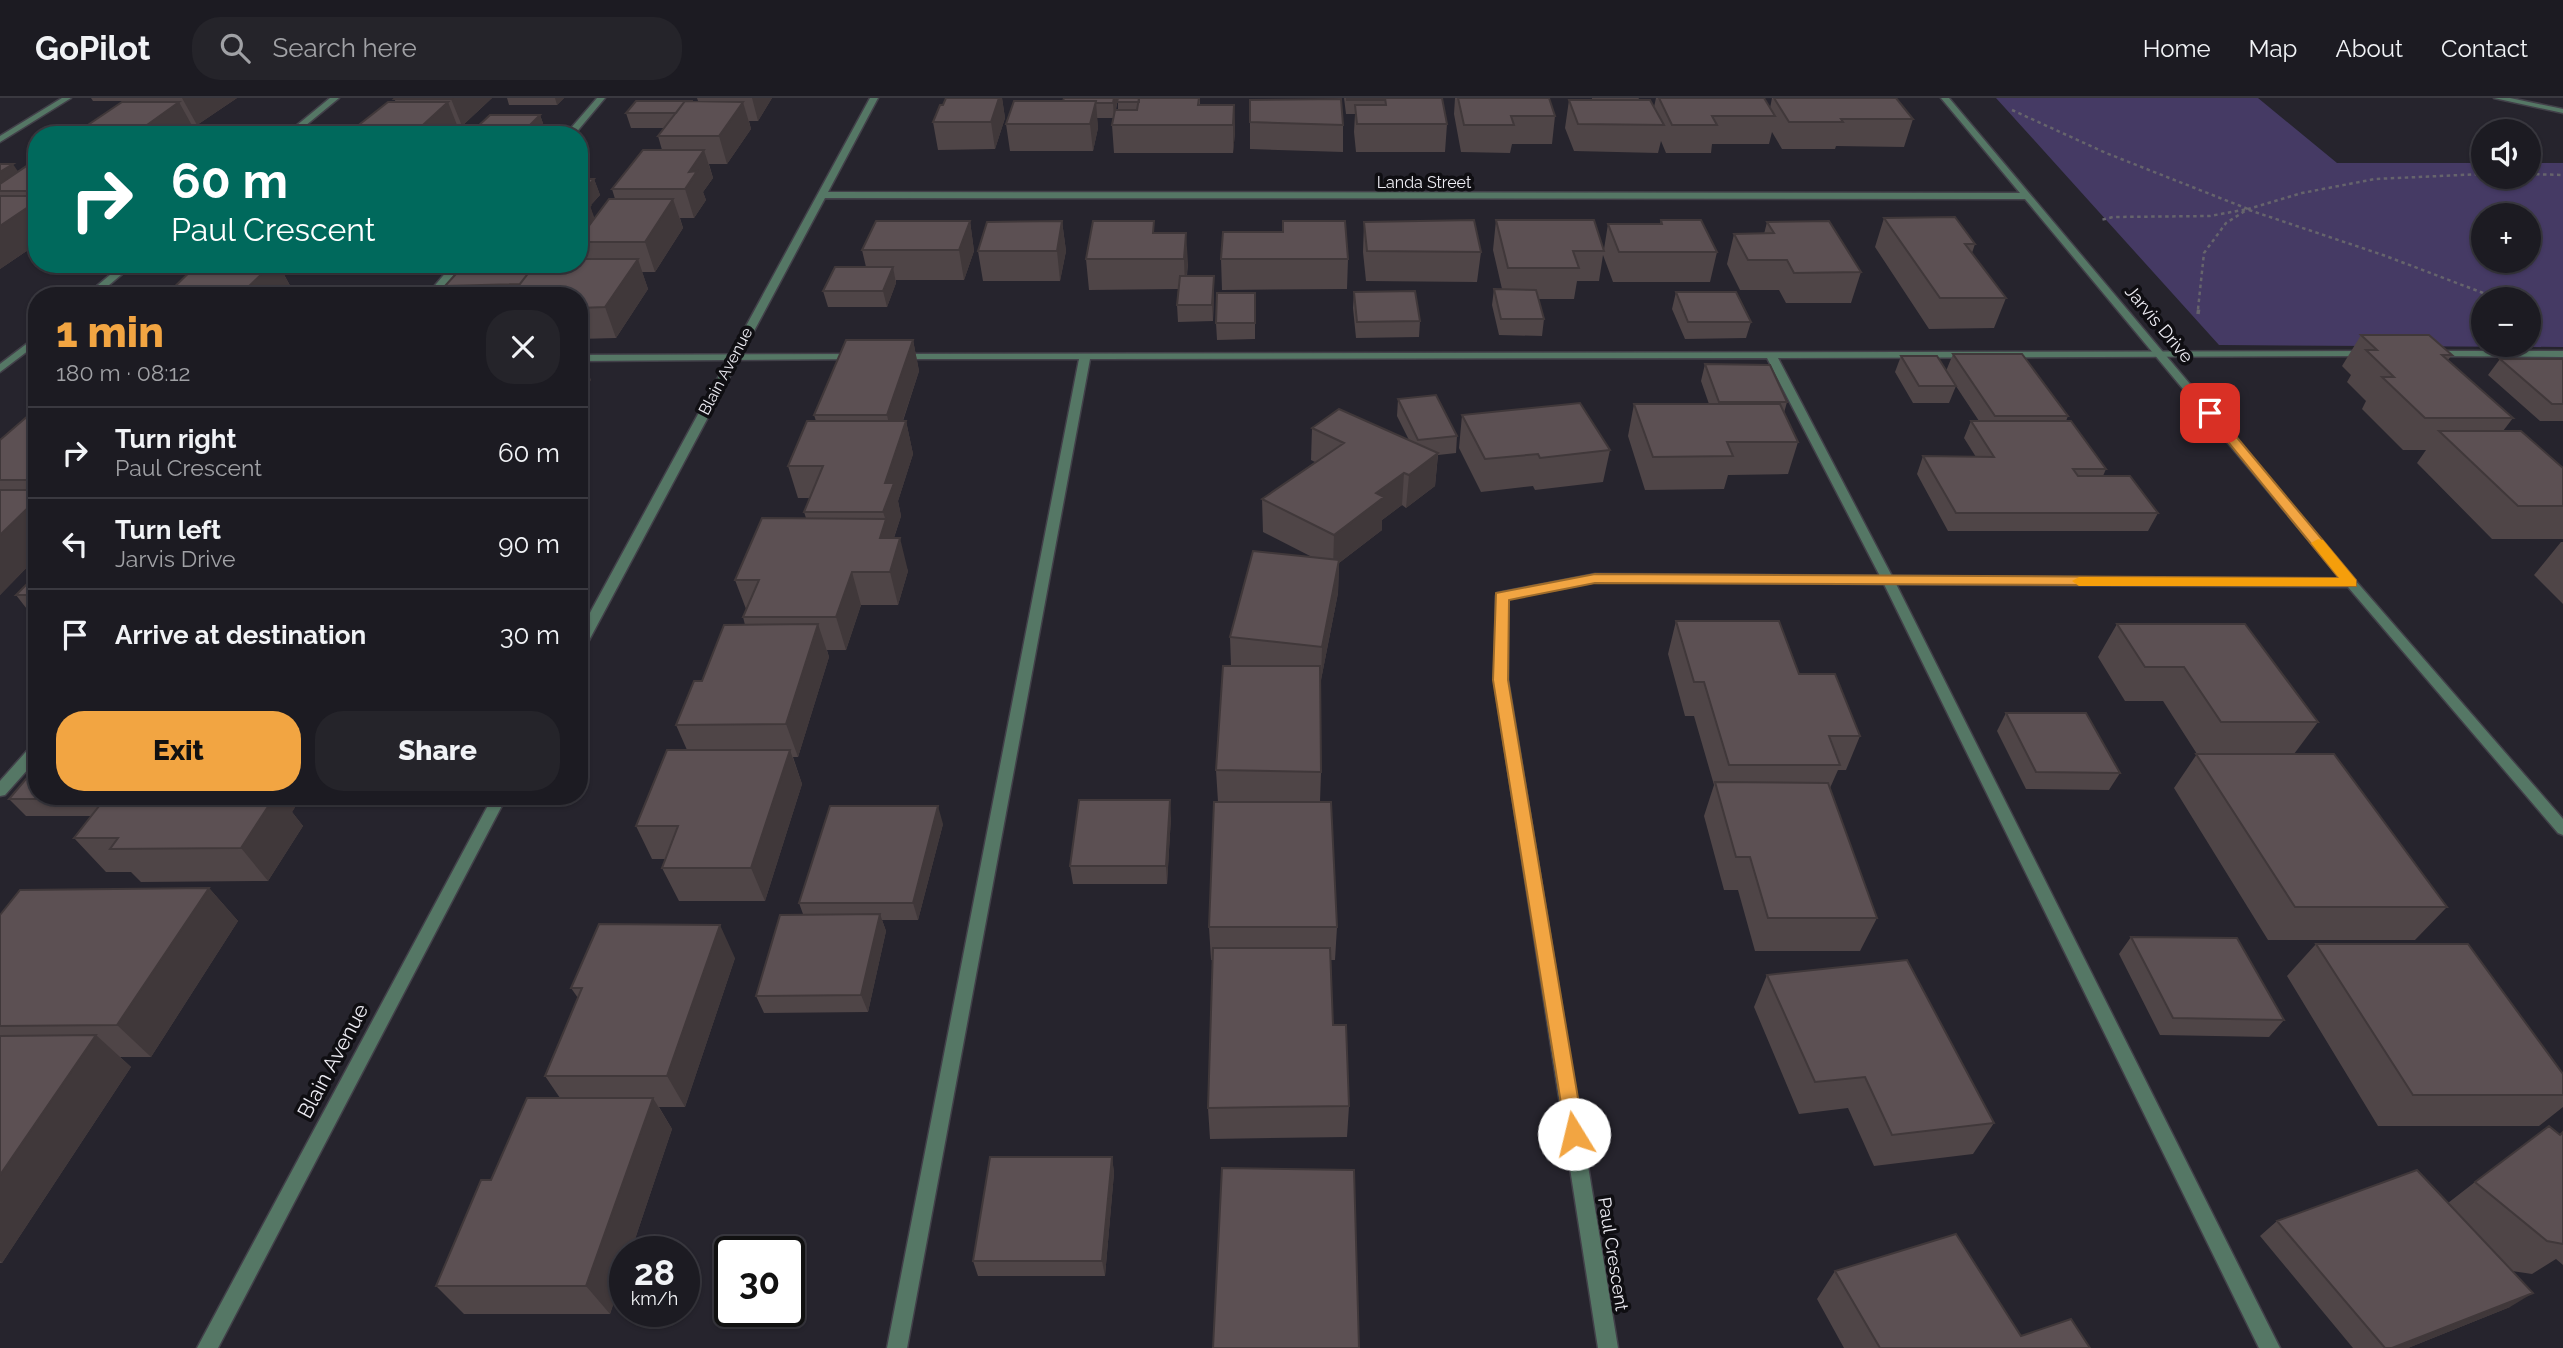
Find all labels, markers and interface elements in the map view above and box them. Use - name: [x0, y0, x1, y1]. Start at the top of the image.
- search box: [192, 17, 682, 80]
- text: GoPilot: [35, 29, 150, 68]
- icon: search: [216, 29, 254, 67]
- text: Search here: [272, 33, 417, 63]
- text: Home: [2143, 34, 2211, 63]
- text: Map: [2249, 34, 2297, 63]
- text: About: [2335, 34, 2403, 63]
- text: Contact: [2441, 34, 2528, 63]
- map controls: [2471, 119, 2541, 357]
- button: sound: [2471, 119, 2541, 189]
- text: 60 m: [171, 152, 288, 209]
- icon: right: [56, 154, 147, 245]
- street label: Landa Street: [1377, 173, 1472, 192]
- button: +: [2471, 203, 2541, 273]
- text: Paul Crescent: [171, 211, 375, 248]
- street label: Jarvis Drive: [2121, 281, 2198, 367]
- button: −: [2471, 287, 2541, 357]
- text: 1 min: [56, 308, 164, 357]
- button: close: [486, 310, 560, 384]
- street label: Blain Avenue: [694, 324, 756, 418]
- text: 180 m · 08:12: [56, 359, 191, 386]
- pin: [2180, 383, 2240, 443]
- icon: arrive: [2191, 394, 2229, 432]
- text: Turn right: [115, 424, 236, 454]
- icon: right: [56, 434, 94, 472]
- text: 60 m: [498, 438, 560, 468]
- text: Paul Crescent: [115, 454, 262, 481]
- text: Turn left: [115, 515, 221, 545]
- icon: left: [56, 525, 94, 563]
- text: 90 m: [498, 529, 560, 559]
- text: Jarvis Drive: [115, 545, 236, 572]
- icon: arrive: [56, 616, 94, 654]
- text: Arrive at destination: [115, 620, 366, 650]
- text: 30 m: [500, 620, 560, 650]
- button: Exit: [56, 711, 301, 791]
- button: Share: [315, 711, 560, 791]
- street label: Blain Avenue: [292, 999, 373, 1122]
- position arrow: [1537, 1097, 1611, 1171]
- street label: Paul Crescent: [1594, 1196, 1633, 1312]
- speed limit sign: 30: [714, 1236, 805, 1327]
- text: 28: [634, 1252, 675, 1293]
- text: km/h: [631, 1288, 678, 1309]

